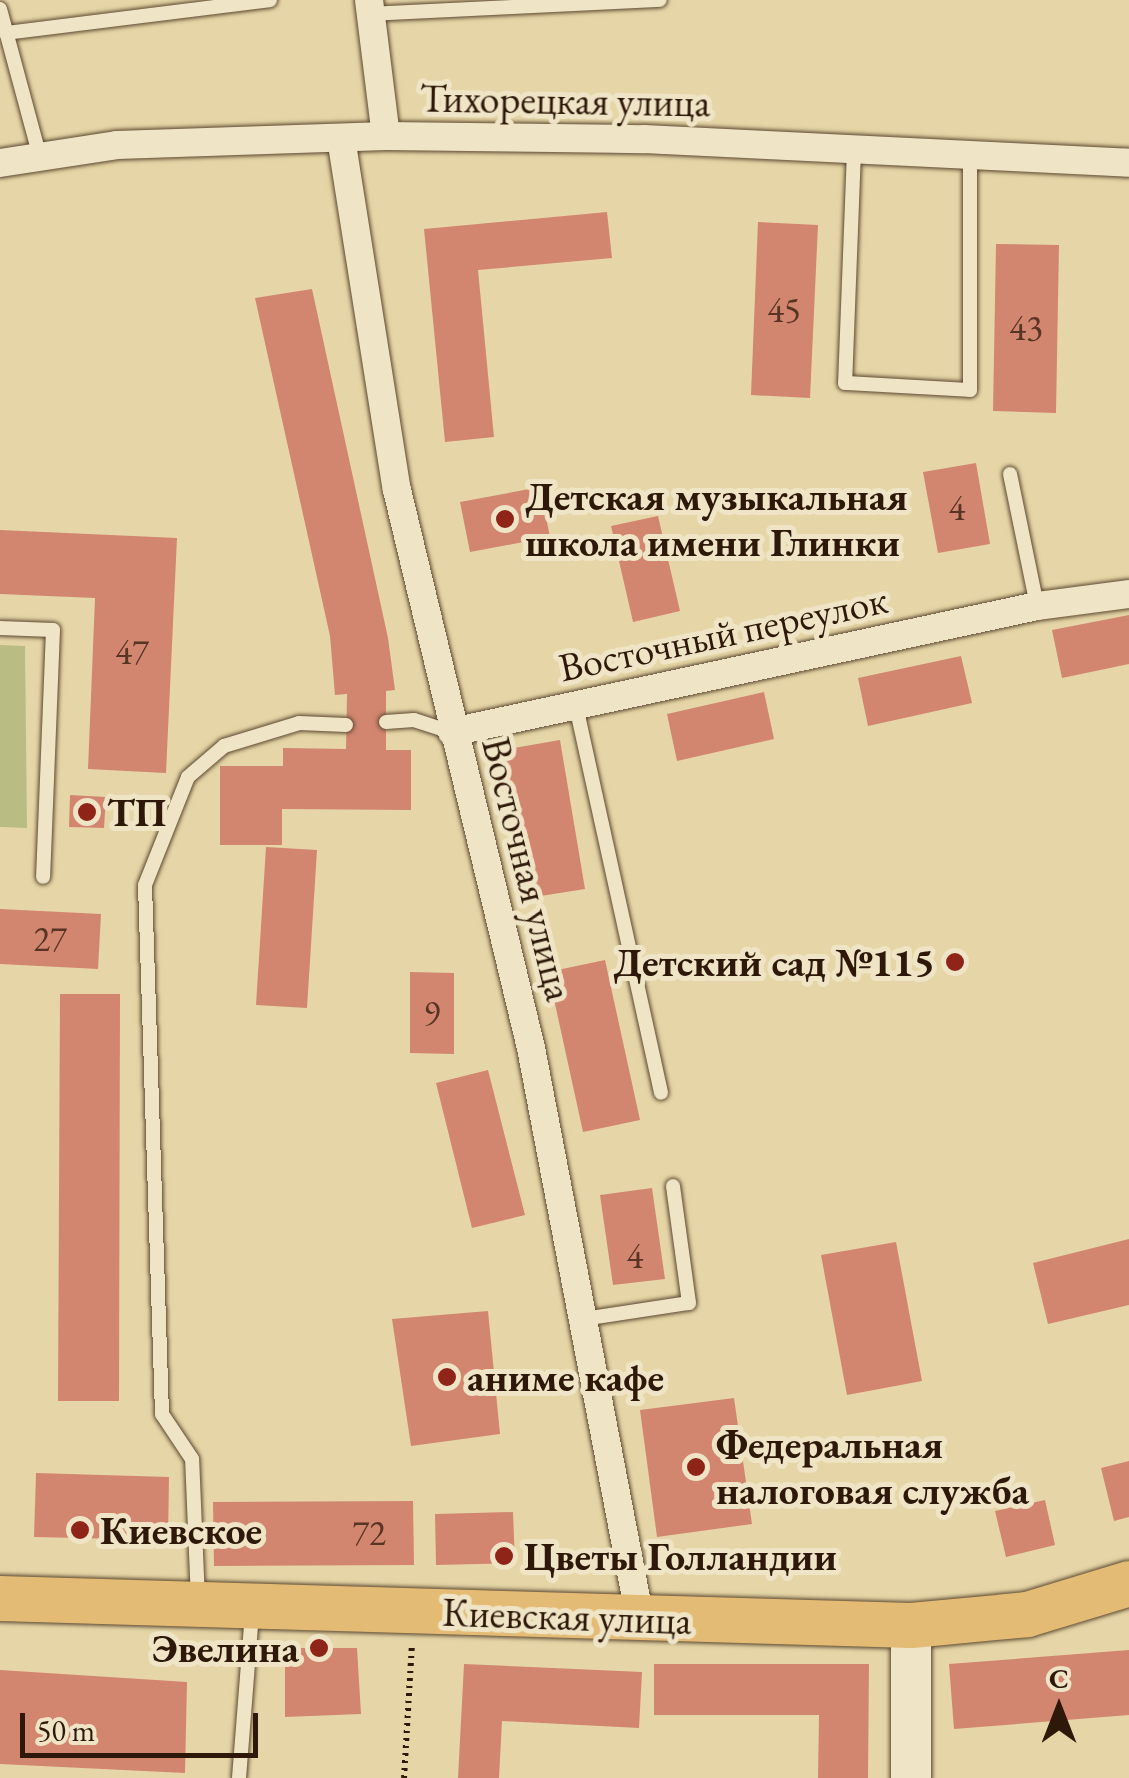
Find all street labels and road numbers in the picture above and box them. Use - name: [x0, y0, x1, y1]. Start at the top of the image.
- street label: Тихорецкая улица: [419, 73, 711, 127]
- street label: Восточный переулок: [554, 575, 892, 691]
- street label: Восточная улица: [472, 732, 584, 1006]
- street label: Киевская улица: [441, 1588, 693, 1644]

